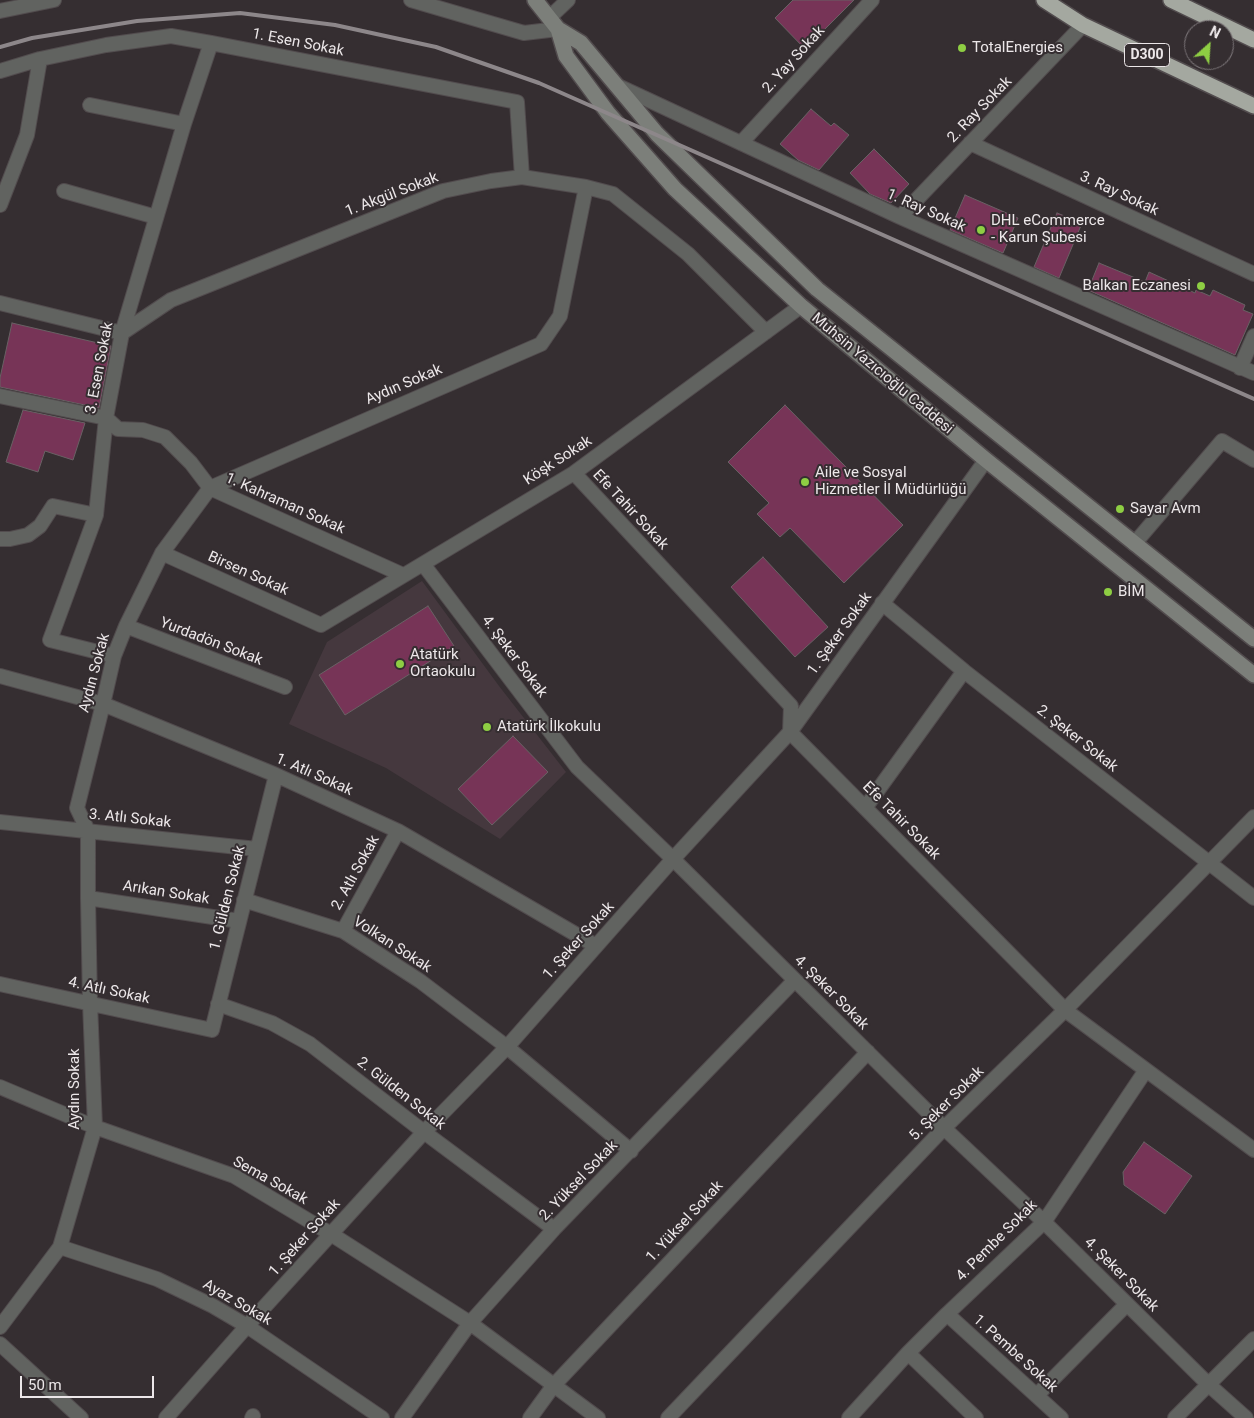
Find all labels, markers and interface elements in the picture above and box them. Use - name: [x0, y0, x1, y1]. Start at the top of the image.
- north arrow: [1184, 20, 1234, 70]
- street label: 2. Yay Sokak: [759, 23, 829, 97]
- text: N: [1207, 23, 1223, 42]
- street label: 1. Esen Sokak: [251, 25, 345, 61]
- place label: TotalEnergies: [972, 39, 1063, 57]
- marker: TotalEnergies: [956, 42, 968, 54]
- road number: D300: [1124, 44, 1170, 66]
- street label: 2. Ray Sokak: [944, 73, 1016, 147]
- street label: 3. Ray Sokak: [1077, 168, 1161, 220]
- street label: 1. Akgül Sokak: [343, 169, 441, 221]
- street label: 1. Ray Sokak: [883, 185, 969, 237]
- place label: DHL eCommerce - Karun Şubesi: [991, 212, 1105, 247]
- marker: DHL eCommerce - Karun Şubesi: [975, 224, 987, 236]
- place label: Balkan Eczanesi: [1083, 277, 1191, 295]
- marker: Balkan Eczanesi: [1195, 280, 1207, 292]
- street label: Muhsin Yazıcıoğlu Caddesi: [808, 310, 956, 438]
- street label: 3. Esen Sokak: [82, 321, 118, 415]
- street label: Aydın Sokak: [363, 361, 445, 409]
- street label: Köşk Sokak: [521, 432, 595, 490]
- place label: Aile ve Sosyal Hizmetler İl Müdürlüğü: [815, 464, 966, 499]
- street label: Efe Tahir Sokak: [588, 466, 672, 554]
- street label: 1. Kahraman Sokak: [222, 470, 348, 538]
- marker: Aile ve Sosyal Hizmetler İl Müdürlüğü: [799, 476, 811, 488]
- place label: Sayar Avm: [1130, 500, 1201, 518]
- marker: Sayar Avm: [1114, 503, 1126, 515]
- street label: Birsen Sokak: [205, 548, 291, 600]
- place label: BİM: [1118, 583, 1145, 601]
- marker: BİM: [1102, 586, 1114, 598]
- street label: 1. Şeker Sokak: [804, 589, 876, 679]
- street label: 4. Şeker Sokak: [477, 612, 551, 702]
- street label: Yurdadön Sokak: [157, 614, 265, 670]
- street label: Aydın Sokak: [76, 631, 114, 715]
- place label: Atatürk Ortaokulu: [410, 646, 475, 681]
- marker: Atatürk Ortaokulu: [394, 658, 406, 670]
- street label: 2. Şeker Sokak: [1033, 702, 1121, 776]
- place label: Atatürk İlkokulu: [497, 718, 601, 736]
- marker: Atatürk İlkokulu: [481, 721, 493, 733]
- street label: 1. Atlı Sokak: [273, 750, 355, 800]
- street label: Efe Tahir Sokak: [858, 778, 944, 864]
- street label: 3. Atlı Sokak: [88, 806, 172, 832]
- street label: 2. Atlı Sokak: [328, 833, 384, 913]
- street label: 1. Gülden Sokak: [206, 844, 250, 952]
- street label: Arıkan Sokak: [122, 877, 210, 909]
- street label: 1. Şeker Sokak: [540, 899, 618, 983]
- street label: Volkan Sokak: [349, 913, 435, 977]
- street label: 4. Şeker Sokak: [790, 952, 872, 1034]
- street label: 4. Atlı Sokak: [67, 974, 151, 1008]
- street label: Aydın Sokak: [66, 1048, 84, 1130]
- street label: 2. Gülden Sokak: [353, 1054, 449, 1134]
- street label: 5. Şeker Sokak: [906, 1063, 988, 1145]
- street label: 2. Yüksel Sokak: [536, 1137, 622, 1225]
- street label: Sema Sokak: [229, 1153, 311, 1209]
- street label: 1. Yüksel Sokak: [643, 1178, 727, 1266]
- street label: 1. Şeker Sokak: [266, 1196, 344, 1280]
- street label: 4. Pembe Sokak: [953, 1197, 1041, 1285]
- street label: 4. Şeker Sokak: [1080, 1234, 1162, 1316]
- street label: Ayaz Sokak: [199, 1276, 275, 1330]
- street label: 1. Pembe Sokak: [969, 1311, 1061, 1397]
- scale bar: [22, 1366, 156, 1398]
- text: 50 m: [28, 1376, 62, 1394]

